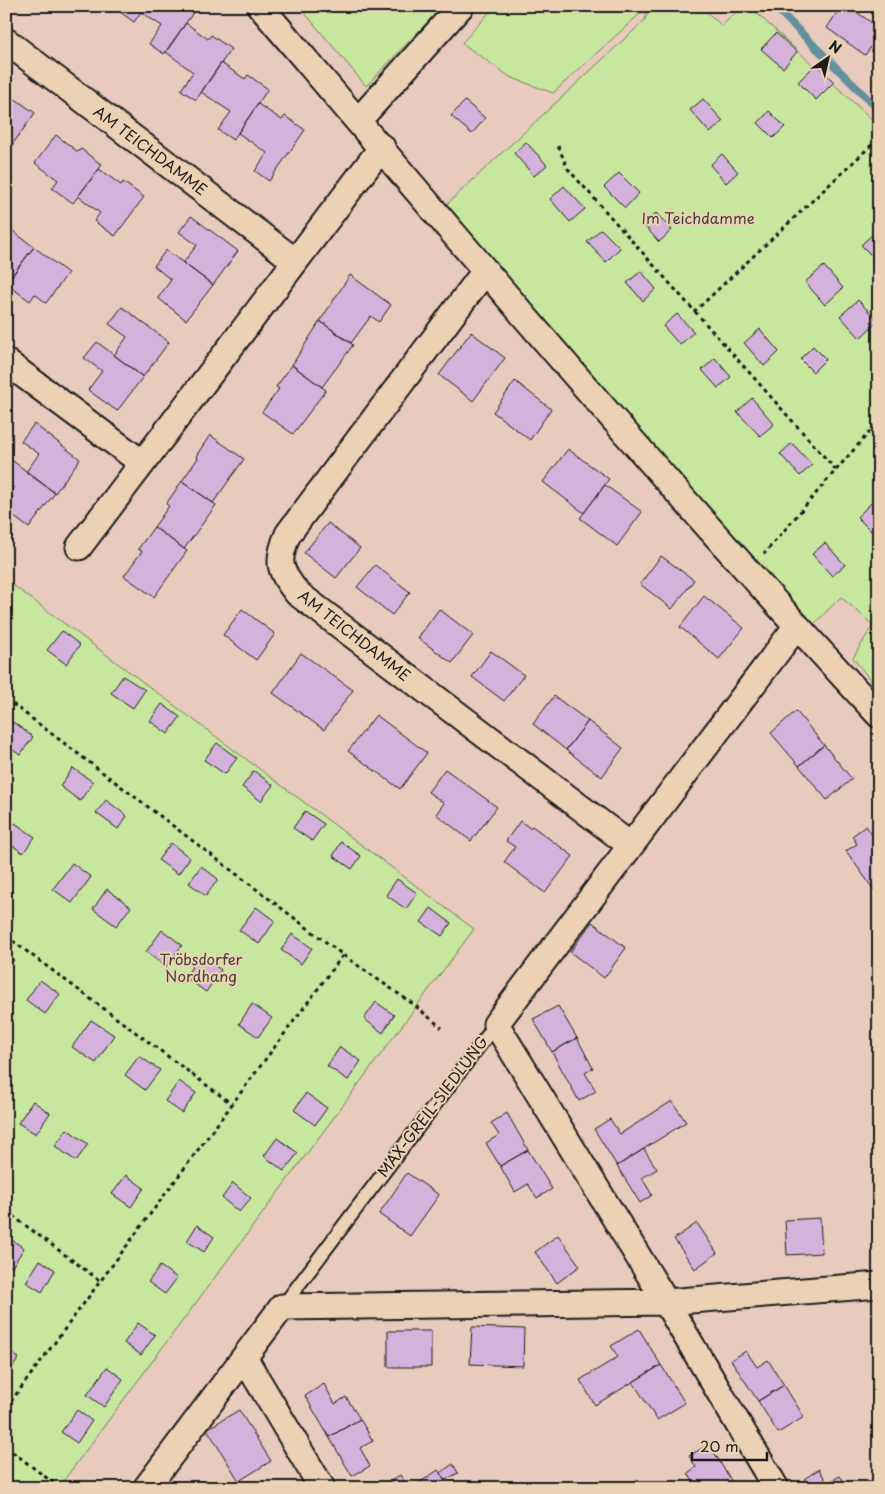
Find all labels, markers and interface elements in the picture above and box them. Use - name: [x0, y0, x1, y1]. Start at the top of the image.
- north arrow: [802, 32, 852, 82]
- text: N: [825, 35, 846, 59]
- street label: AM TEICHDAMME: [89, 99, 213, 200]
- park label: Im Teichdamme: [641, 206, 755, 229]
- street label: AM TEICHDAMME: [294, 584, 416, 686]
- park label: Tröbsdorfer Nordhang: [159, 947, 243, 987]
- street label: MAX-GREIL-SIEDLUNG: [371, 1031, 493, 1182]
- scale bar: [692, 1429, 768, 1461]
- text: 20 m: [700, 1434, 739, 1457]

